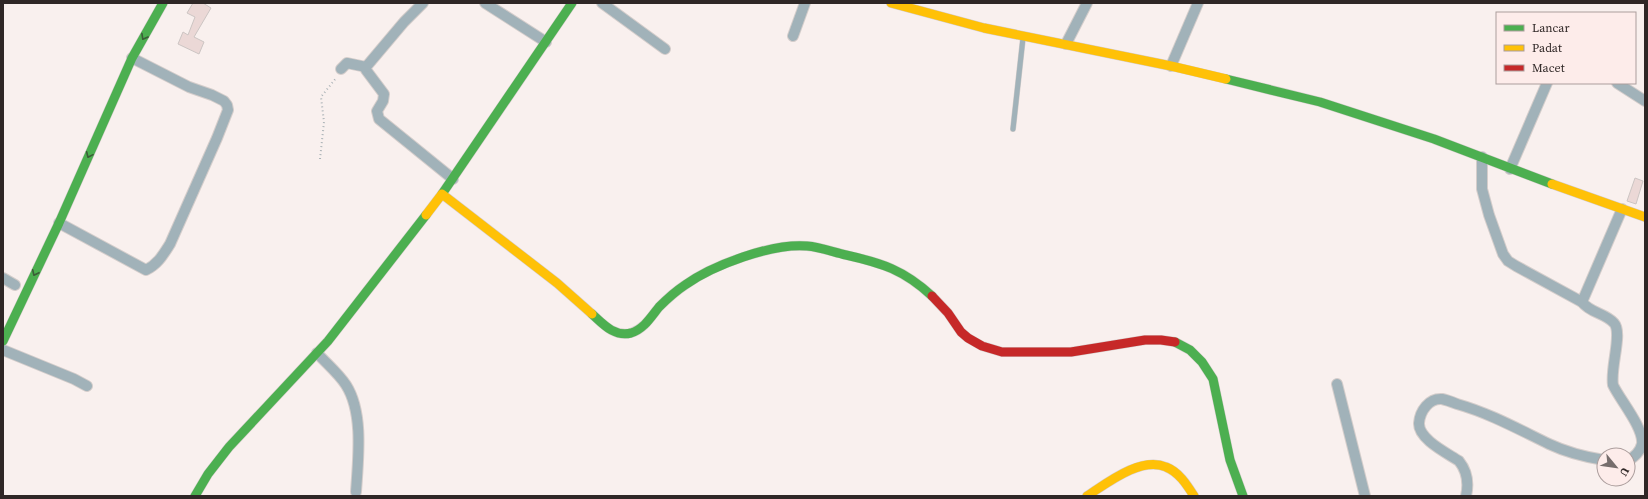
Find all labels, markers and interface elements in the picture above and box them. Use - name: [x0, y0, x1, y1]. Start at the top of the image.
- legend: [1496, 12, 1636, 84]
- text: Lancar: [1532, 20, 1569, 36]
- one-way arrow: [141, 33, 148, 40]
- text: Padat: [1532, 40, 1562, 56]
- text: Macet: [1532, 60, 1565, 76]
- one-way arrow: [86, 150, 94, 158]
- one-way arrow: [32, 269, 40, 277]
- north arrow: [1596, 447, 1636, 487]
- text: U: [1616, 464, 1633, 479]

